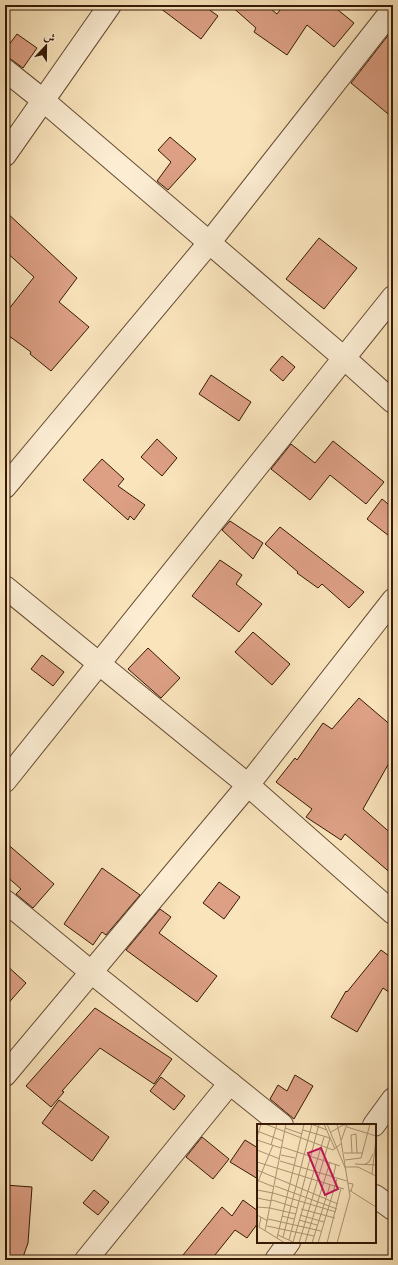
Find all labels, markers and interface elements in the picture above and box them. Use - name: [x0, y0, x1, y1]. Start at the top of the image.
- north arrow: [26, 26, 66, 66]
- text: ش: [42, 28, 58, 46]
- inset map: [257, 1124, 376, 1243]

